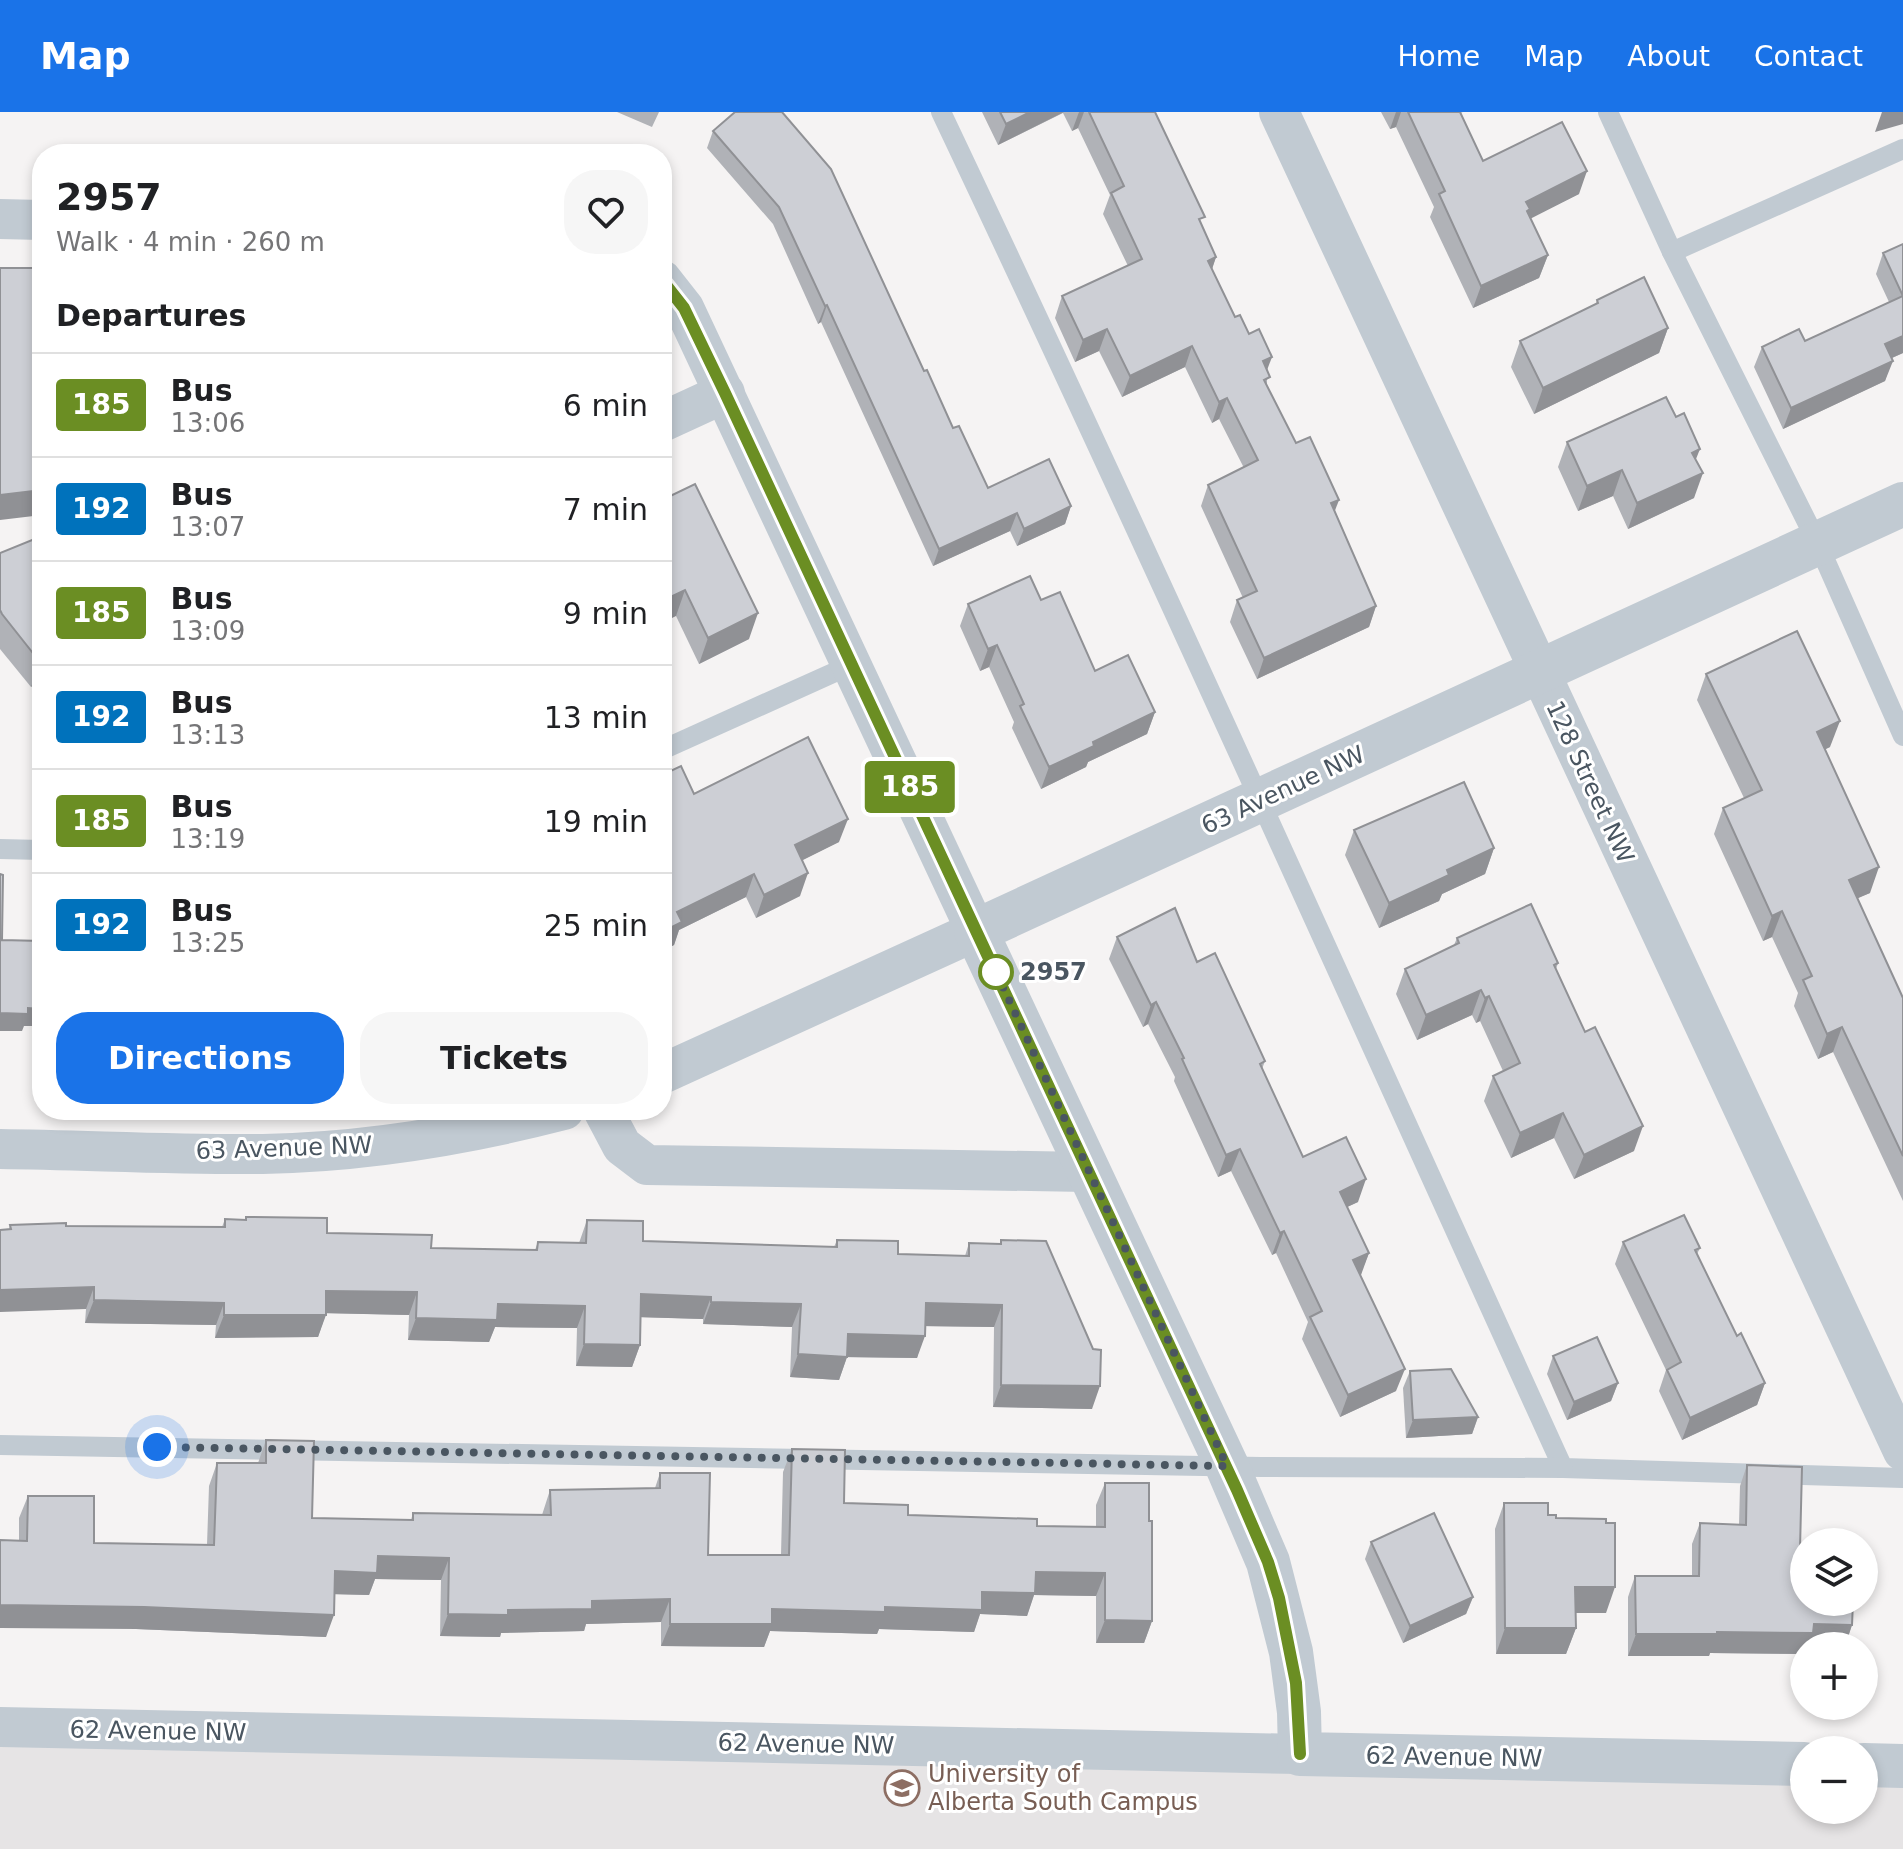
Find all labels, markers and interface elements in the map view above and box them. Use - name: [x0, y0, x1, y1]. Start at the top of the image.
- text: Map: [40, 34, 131, 78]
- text: Home: [1397, 40, 1480, 73]
- text: Map: [1524, 40, 1583, 73]
- text: About: [1627, 40, 1710, 73]
- text: Contact: [1754, 40, 1863, 73]
- button: heart: [564, 170, 648, 254]
- text: 2957: [56, 175, 162, 219]
- text: Walk · 4 min · 260 m: [56, 227, 325, 257]
- text: Departures: [56, 298, 246, 333]
- text: Bus: [170, 373, 233, 408]
- text: 185: [72, 388, 130, 421]
- text: 6 min: [563, 388, 648, 423]
- text: 13:06: [170, 408, 245, 438]
- text: Bus: [170, 477, 233, 512]
- text: 192: [72, 492, 130, 525]
- text: 7 min: [563, 492, 648, 527]
- text: 13:07: [170, 512, 245, 542]
- text: Bus: [170, 581, 233, 616]
- text: 185: [72, 596, 130, 629]
- text: 9 min: [563, 596, 648, 631]
- text: 13:09: [170, 616, 245, 646]
- text: Bus: [170, 685, 233, 720]
- street label: 128 Street NW: [1540, 696, 1640, 868]
- text: 192: [72, 700, 130, 733]
- text: 13 min: [544, 700, 648, 735]
- text: 13:13: [170, 720, 245, 750]
- street label: 63 Avenue NW: [1197, 740, 1369, 840]
- line badge: 185: [864, 761, 956, 813]
- text: 185: [881, 770, 939, 803]
- text: Bus: [170, 789, 233, 824]
- text: 185: [72, 804, 130, 837]
- text: 19 min: [544, 804, 648, 839]
- text: 13:19: [170, 824, 245, 854]
- text: Bus: [170, 893, 233, 928]
- text: 192: [72, 908, 130, 941]
- text: 25 min: [544, 908, 648, 943]
- text: 13:25: [170, 928, 245, 958]
- marker: 2957: [979, 955, 1013, 989]
- place label: 2957: [1020, 958, 1087, 986]
- button: Directions: [56, 1012, 344, 1104]
- button: Tickets: [360, 1012, 648, 1104]
- street label: 63 Avenue NW: [195, 1131, 373, 1165]
- your location: [137, 1427, 177, 1467]
- map controls: [1790, 1528, 1878, 1824]
- button: layers: [1790, 1528, 1878, 1616]
- button: +: [1790, 1632, 1878, 1720]
- street label: 62 Avenue NW: [69, 1715, 247, 1747]
- street label: 62 Avenue NW: [717, 1728, 895, 1760]
- button: −: [1790, 1736, 1878, 1824]
- street label: 62 Avenue NW: [1365, 1741, 1543, 1773]
- place label: University of Alberta South Campus: [928, 1760, 1198, 1816]
- school or university icon: University of Alberta South Campus: [883, 1769, 921, 1807]

